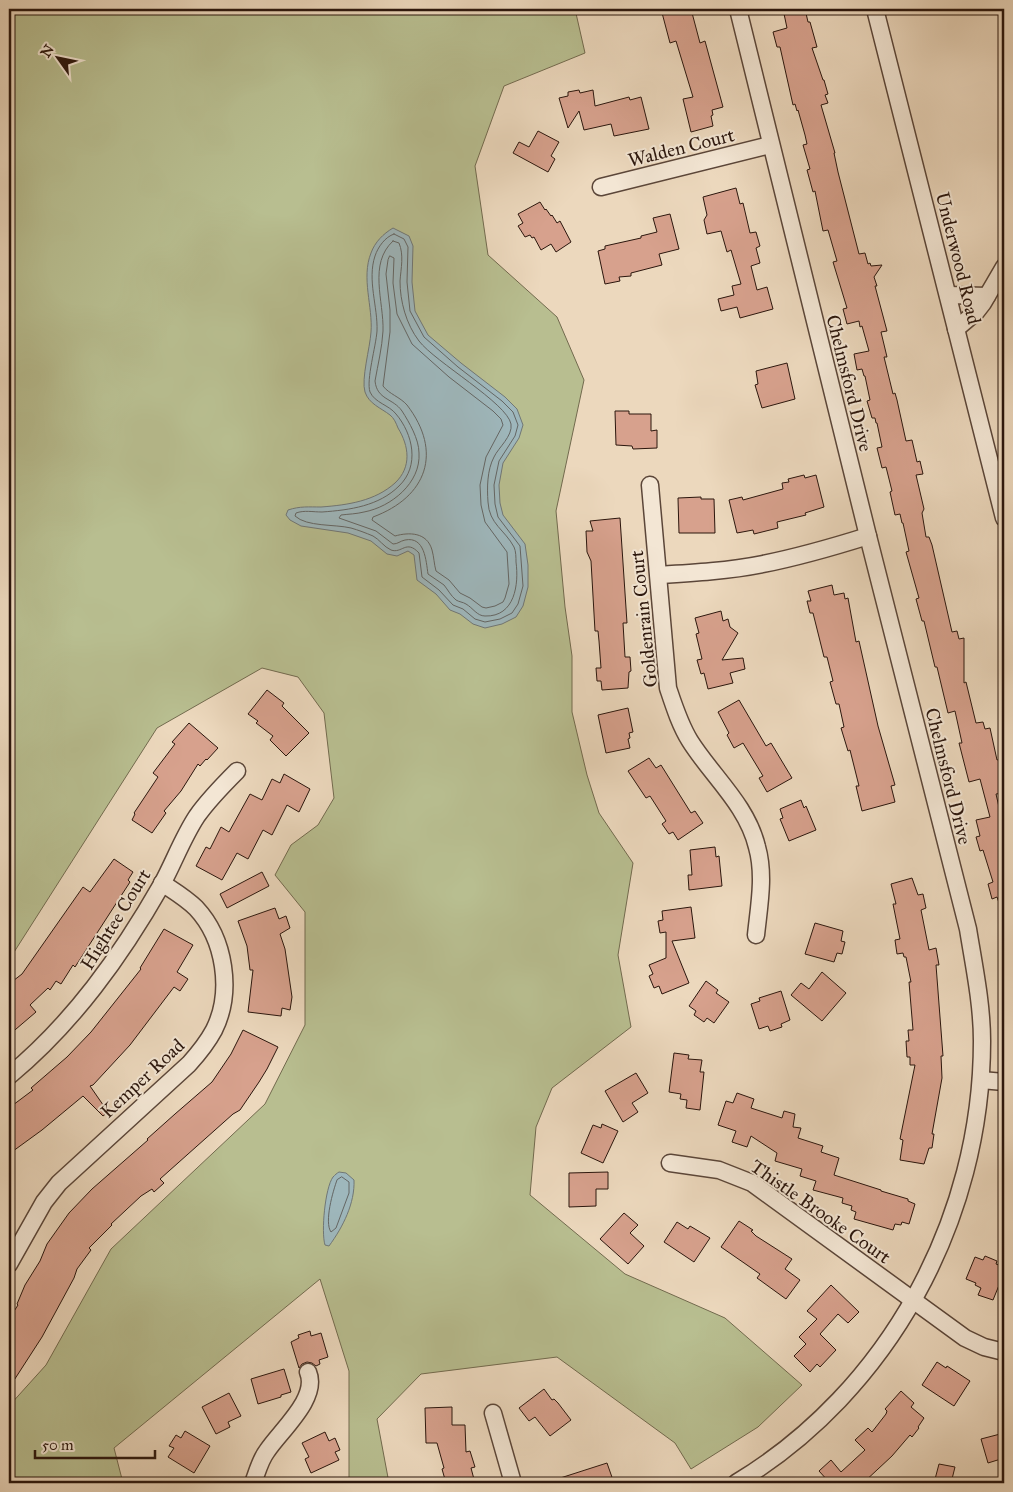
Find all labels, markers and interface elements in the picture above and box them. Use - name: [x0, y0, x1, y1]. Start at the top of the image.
- north arrow: [32, 32, 82, 82]
- text: N: [37, 41, 58, 61]
- street label: Walden Court: [626, 123, 737, 172]
- street label: Underwood Road: [931, 190, 986, 327]
- street label: Chelmsford Drive: [821, 312, 878, 454]
- street label: Goldenrain Court: [625, 549, 662, 689]
- street label: Chelmsford Drive: [920, 705, 977, 847]
- street label: Hightee Court: [75, 864, 156, 974]
- street label: Kemper Road: [96, 1033, 189, 1123]
- street label: Thistle Brooke Court: [746, 1154, 895, 1269]
- scale bar: [35, 1427, 155, 1459]
- text: 50 m: [42, 1436, 74, 1454]

